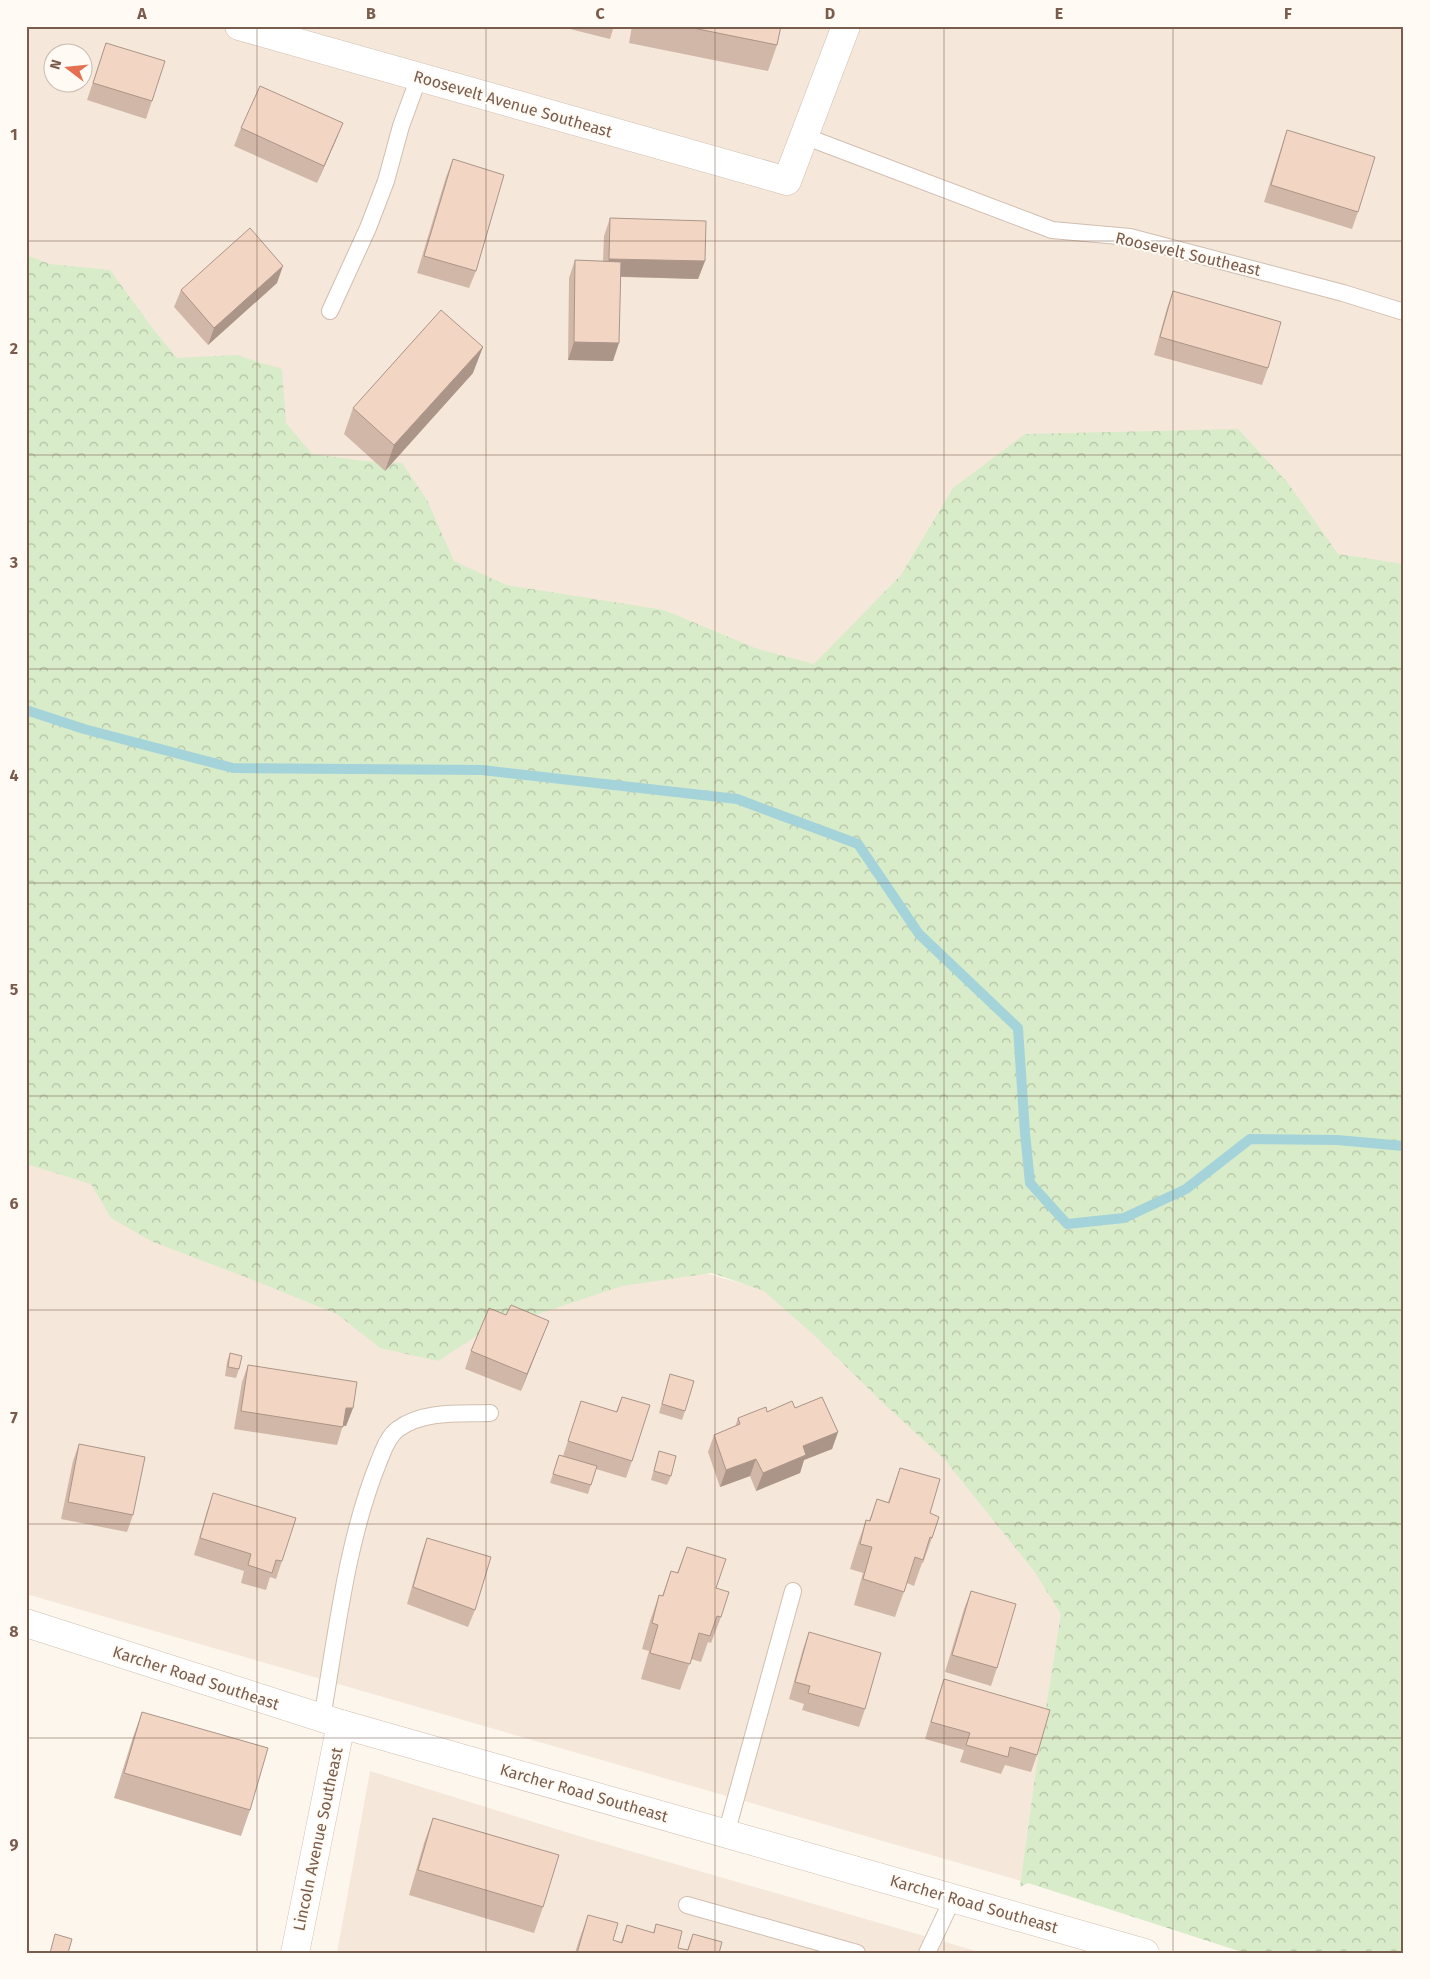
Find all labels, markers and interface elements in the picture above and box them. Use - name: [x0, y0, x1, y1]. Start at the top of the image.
- text: A: [136, 4, 147, 23]
- text: B: [366, 4, 376, 23]
- text: C: [595, 4, 605, 23]
- text: D: [825, 4, 835, 23]
- text: E: [1055, 4, 1063, 23]
- text: F: [1284, 4, 1292, 23]
- north arrow: [42, 42, 92, 92]
- text: N: [47, 58, 65, 71]
- street label: Roosevelt Avenue Southeast: [412, 67, 615, 142]
- text: 1: [10, 125, 18, 144]
- street label: Roosevelt Southeast: [1114, 228, 1263, 280]
- text: 2: [10, 339, 18, 358]
- text: 3: [9, 553, 18, 572]
- text: 4: [9, 766, 19, 785]
- text: 5: [10, 980, 19, 999]
- text: 6: [9, 1194, 19, 1213]
- text: 7: [10, 1408, 18, 1427]
- text: 8: [9, 1622, 19, 1641]
- street label: Karcher Road Southeast: [110, 1642, 282, 1714]
- street label: Lincoln Avenue Southeast: [289, 1745, 347, 1932]
- street label: Karcher Road Southeast: [498, 1760, 670, 1826]
- text: 9: [10, 1835, 19, 1854]
- street label: Karcher Road Southeast: [888, 1871, 1060, 1937]

